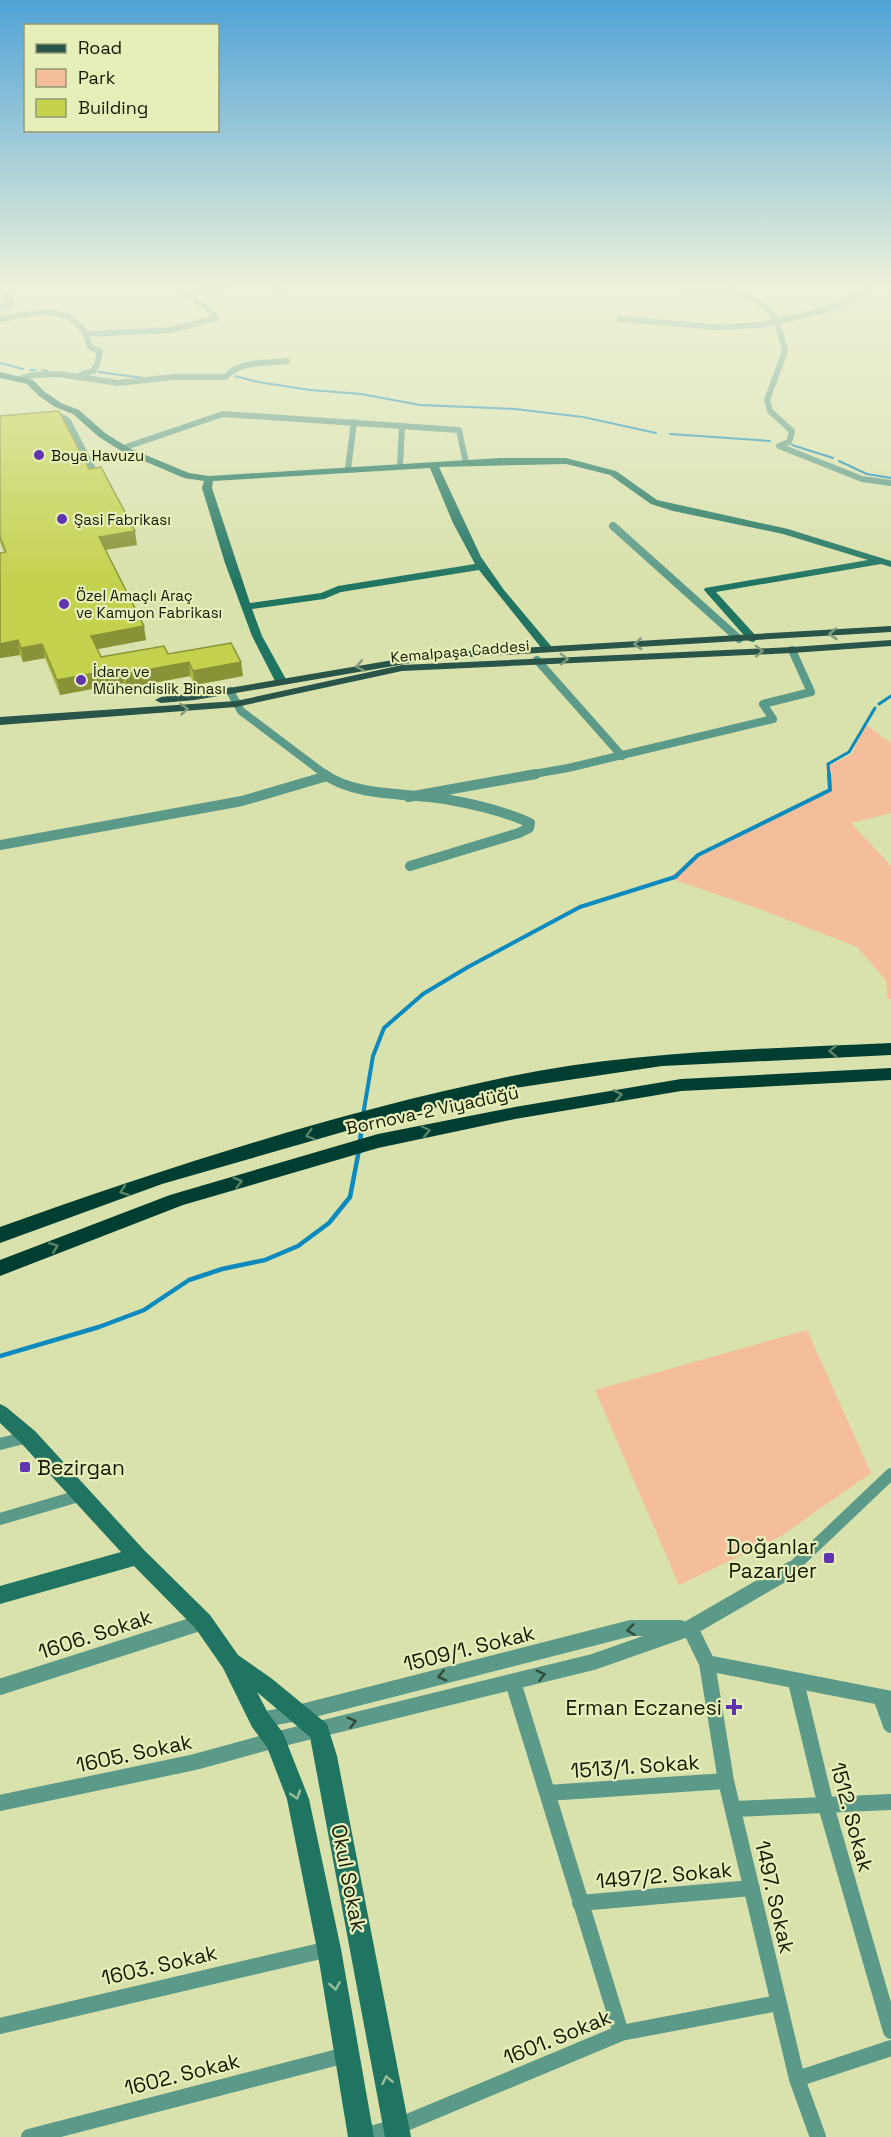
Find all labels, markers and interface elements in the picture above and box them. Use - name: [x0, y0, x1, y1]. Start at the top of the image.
- legend: [24, 24, 219, 132]
- text: Road: [78, 36, 122, 59]
- text: Park: [78, 66, 116, 89]
- text: Building: [78, 96, 148, 119]
- place label: Boya Havuzu: [51, 446, 144, 465]
- marker: Boya Havuzu: [32, 448, 46, 462]
- place label: Şasi Fabrikası: [74, 510, 171, 529]
- marker: Şasi Fabrikası: [55, 512, 69, 526]
- place label: Özel Amaçlı Araç ve Kamyon Fabrikası: [76, 586, 222, 622]
- marker: Özel Amaçlı Araç ve Kamyon Fabrikası: [57, 597, 71, 611]
- one-way arrow: [828, 627, 837, 640]
- street label: Kemalpaşa Caddesi: [390, 635, 530, 667]
- one-way arrow: [633, 638, 642, 651]
- one-way arrow: [754, 645, 763, 658]
- one-way arrow: [559, 652, 568, 665]
- one-way arrow: [355, 659, 365, 672]
- place label: İdare ve Mühendislik Binası: [93, 662, 226, 698]
- marker: İdare ve Mühendislik Binası: [74, 673, 88, 687]
- one-way arrow: [180, 702, 189, 715]
- one-way arrow: [828, 1044, 837, 1057]
- street label: Bornova-2 Viyadüğü: [343, 1080, 521, 1140]
- one-way arrow: [613, 1090, 623, 1102]
- one-way arrow: [421, 1125, 431, 1138]
- one-way arrow: [305, 1127, 315, 1140]
- one-way arrow: [232, 1177, 243, 1189]
- one-way arrow: [119, 1183, 129, 1196]
- one-way arrow: [49, 1241, 59, 1254]
- place label: Bezirgan: [37, 1454, 125, 1481]
- marker: Bezirgan: [18, 1460, 32, 1474]
- place label: Doğanlar Pazaryer: [727, 1533, 817, 1584]
- marker: Doğanlar Pazaryer: [822, 1551, 836, 1565]
- street label: 1606. Sokak: [35, 1603, 155, 1665]
- street label: 1509/1. Sokak: [400, 1619, 538, 1677]
- one-way arrow: [627, 1623, 636, 1635]
- one-way arrow: [437, 1669, 447, 1682]
- one-way arrow: [536, 1669, 546, 1682]
- place label: Erman Eczanesi: [565, 1694, 722, 1721]
- marker: Erman Eczanesi: [727, 1700, 741, 1714]
- one-way arrow: [347, 1717, 357, 1730]
- street label: 1605. Sokak: [73, 1728, 195, 1778]
- street label: 1513/1. Sokak: [570, 1748, 700, 1784]
- street label: 1512. Sokak: [824, 1759, 880, 1875]
- one-way arrow: [288, 1789, 301, 1800]
- street label: Okul Sokak: [325, 1822, 373, 1934]
- street label: 1497. Sokak: [749, 1838, 801, 1956]
- street label: 1497/2. Sokak: [595, 1856, 733, 1894]
- street label: 1603. Sokak: [98, 1939, 220, 1991]
- one-way arrow: [328, 1981, 341, 1991]
- street label: 1601. Sokak: [499, 2003, 615, 2071]
- street label: 1602. Sokak: [121, 2047, 243, 2101]
- one-way arrow: [381, 2075, 394, 2085]

